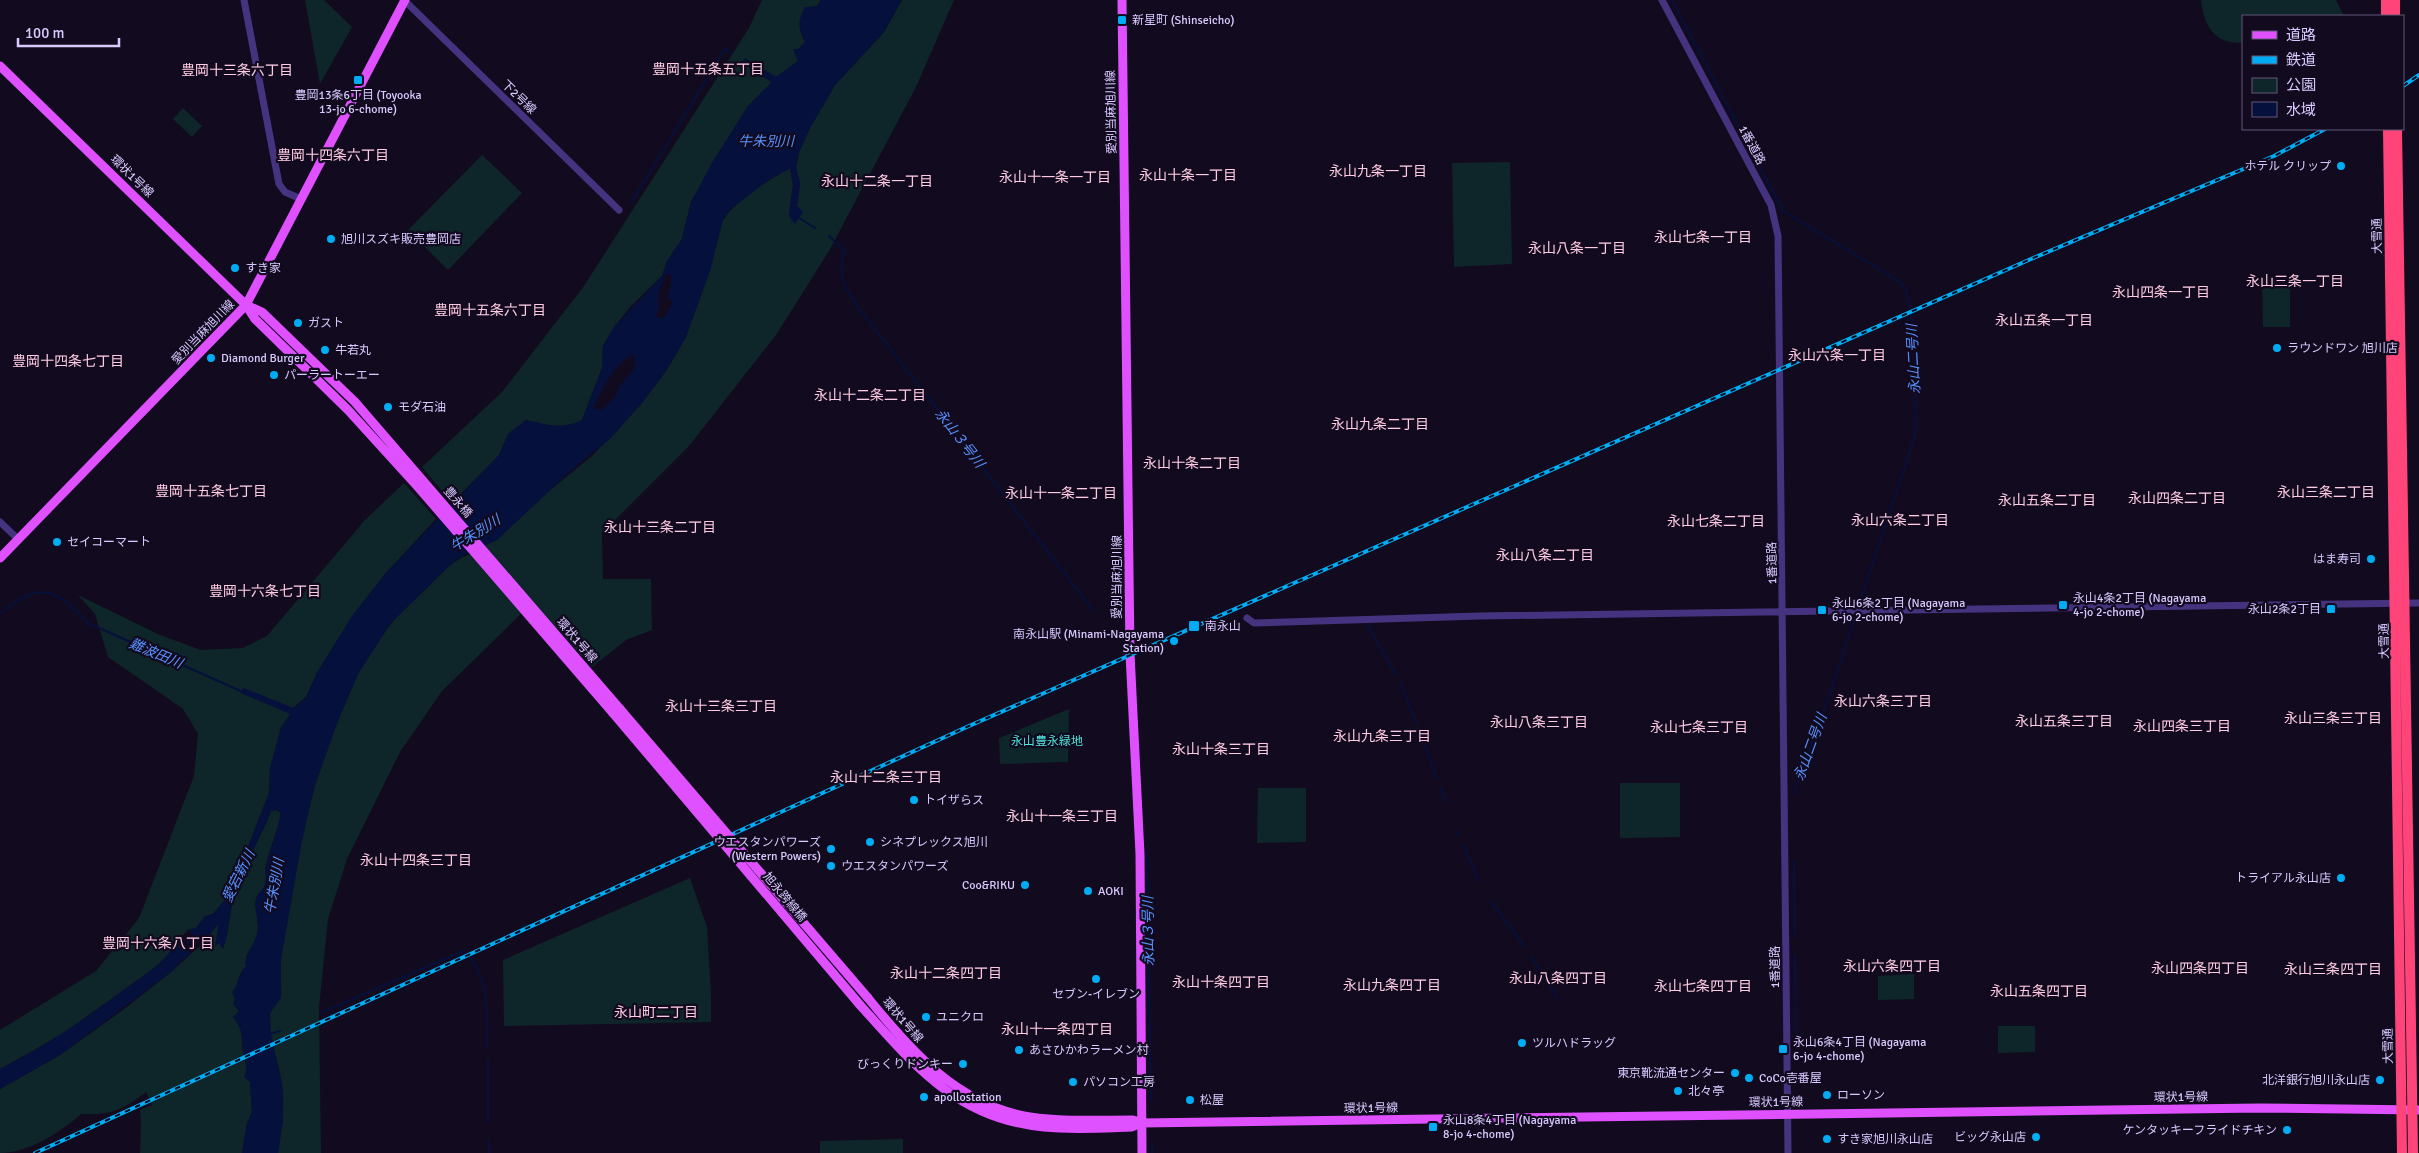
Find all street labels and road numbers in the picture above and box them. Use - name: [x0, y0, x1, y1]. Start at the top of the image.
- street label: 愛別当麻旭川線: [1103, 70, 1120, 154]
- street label: 下2号線: [498, 77, 539, 118]
- street label: 1番道路: [1735, 123, 1768, 168]
- street label: 環状1号線: [107, 152, 156, 201]
- street label: 大雪通: [2370, 218, 2385, 254]
- street label: 愛別当麻旭川線: [169, 297, 238, 368]
- street label: 豊永橋: [440, 484, 475, 521]
- street label: 愛別当麻旭川線: [1110, 535, 1125, 619]
- street label: 1番道路: [1765, 542, 1780, 584]
- street label: 環状1号線: [553, 615, 600, 666]
- street label: 大雪通: [2377, 623, 2392, 659]
- street label: 旭永跨線橋: [760, 870, 810, 925]
- street label: 1番道路: [1768, 946, 1783, 988]
- street label: 環状1号線: [879, 995, 926, 1046]
- street label: 大雪通: [2381, 1028, 2396, 1064]
- street label: 環状1号線: [2154, 1090, 2208, 1105]
- street label: 環状1号線: [1749, 1095, 1803, 1110]
- street label: 環状1号線: [1344, 1101, 1398, 1116]

